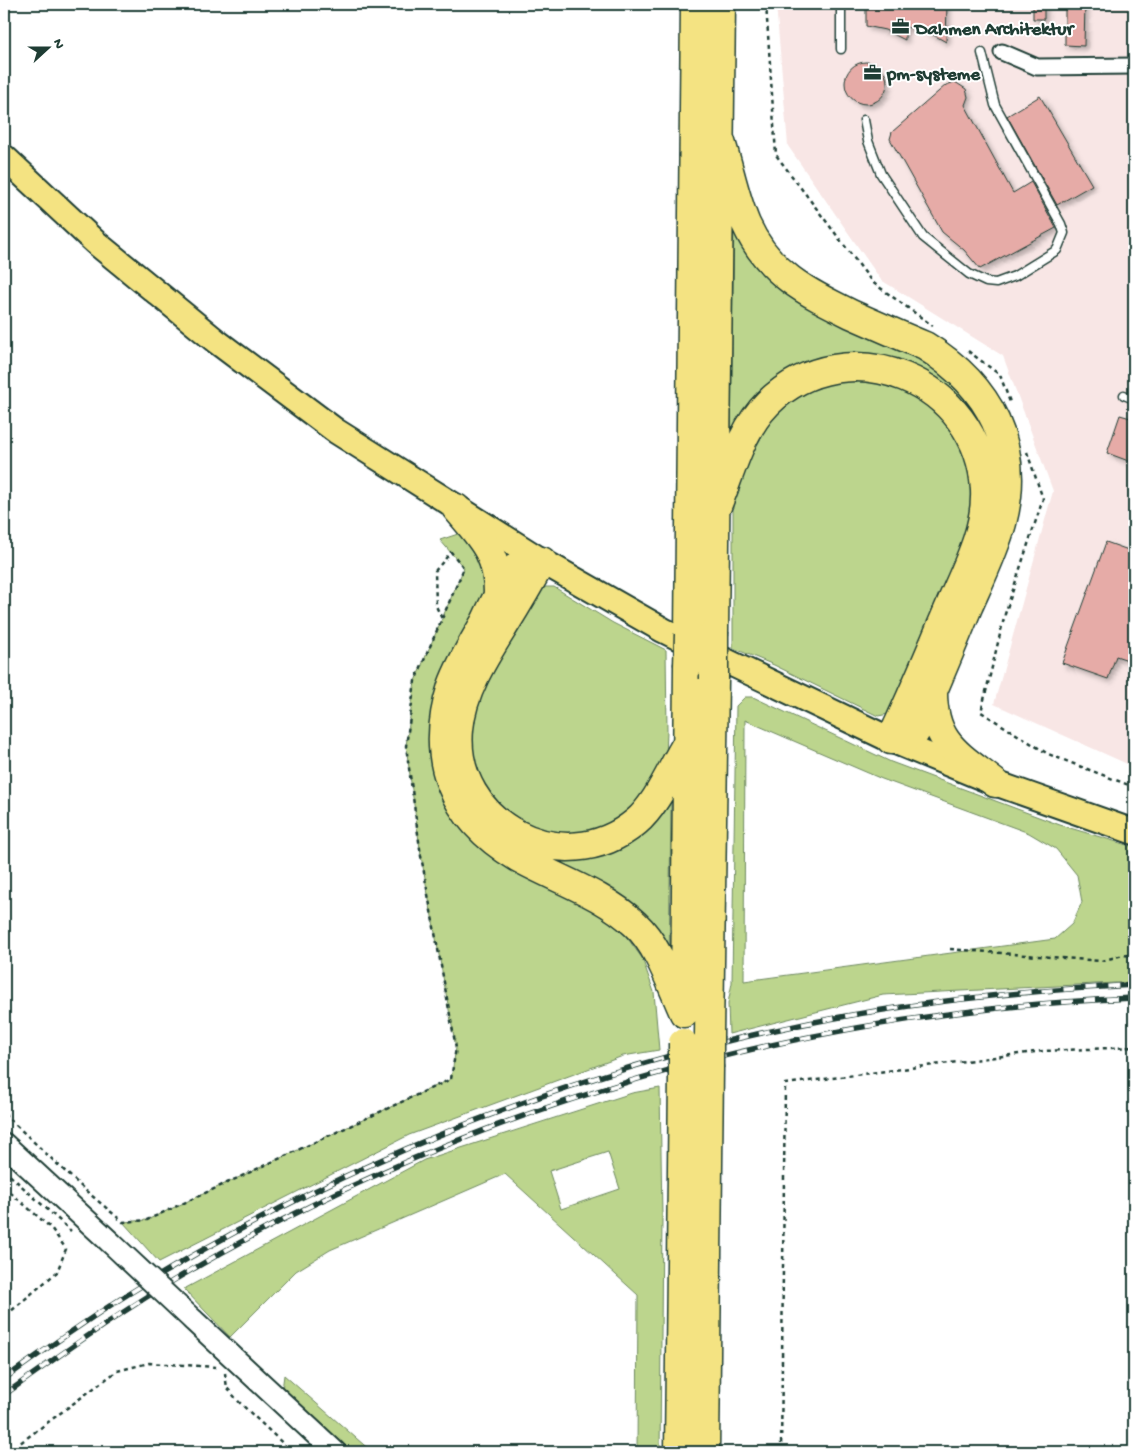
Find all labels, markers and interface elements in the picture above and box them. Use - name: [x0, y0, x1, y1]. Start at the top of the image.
- office icon: Dahmen Architektur: [891, 17, 911, 37]
- place label: Dahmen Architektur: [913, 19, 1075, 42]
- north arrow: [22, 22, 72, 72]
- text: N: [48, 37, 67, 52]
- office icon: pm-systeme: [863, 62, 883, 82]
- place label: pm-systeme: [886, 64, 981, 87]

